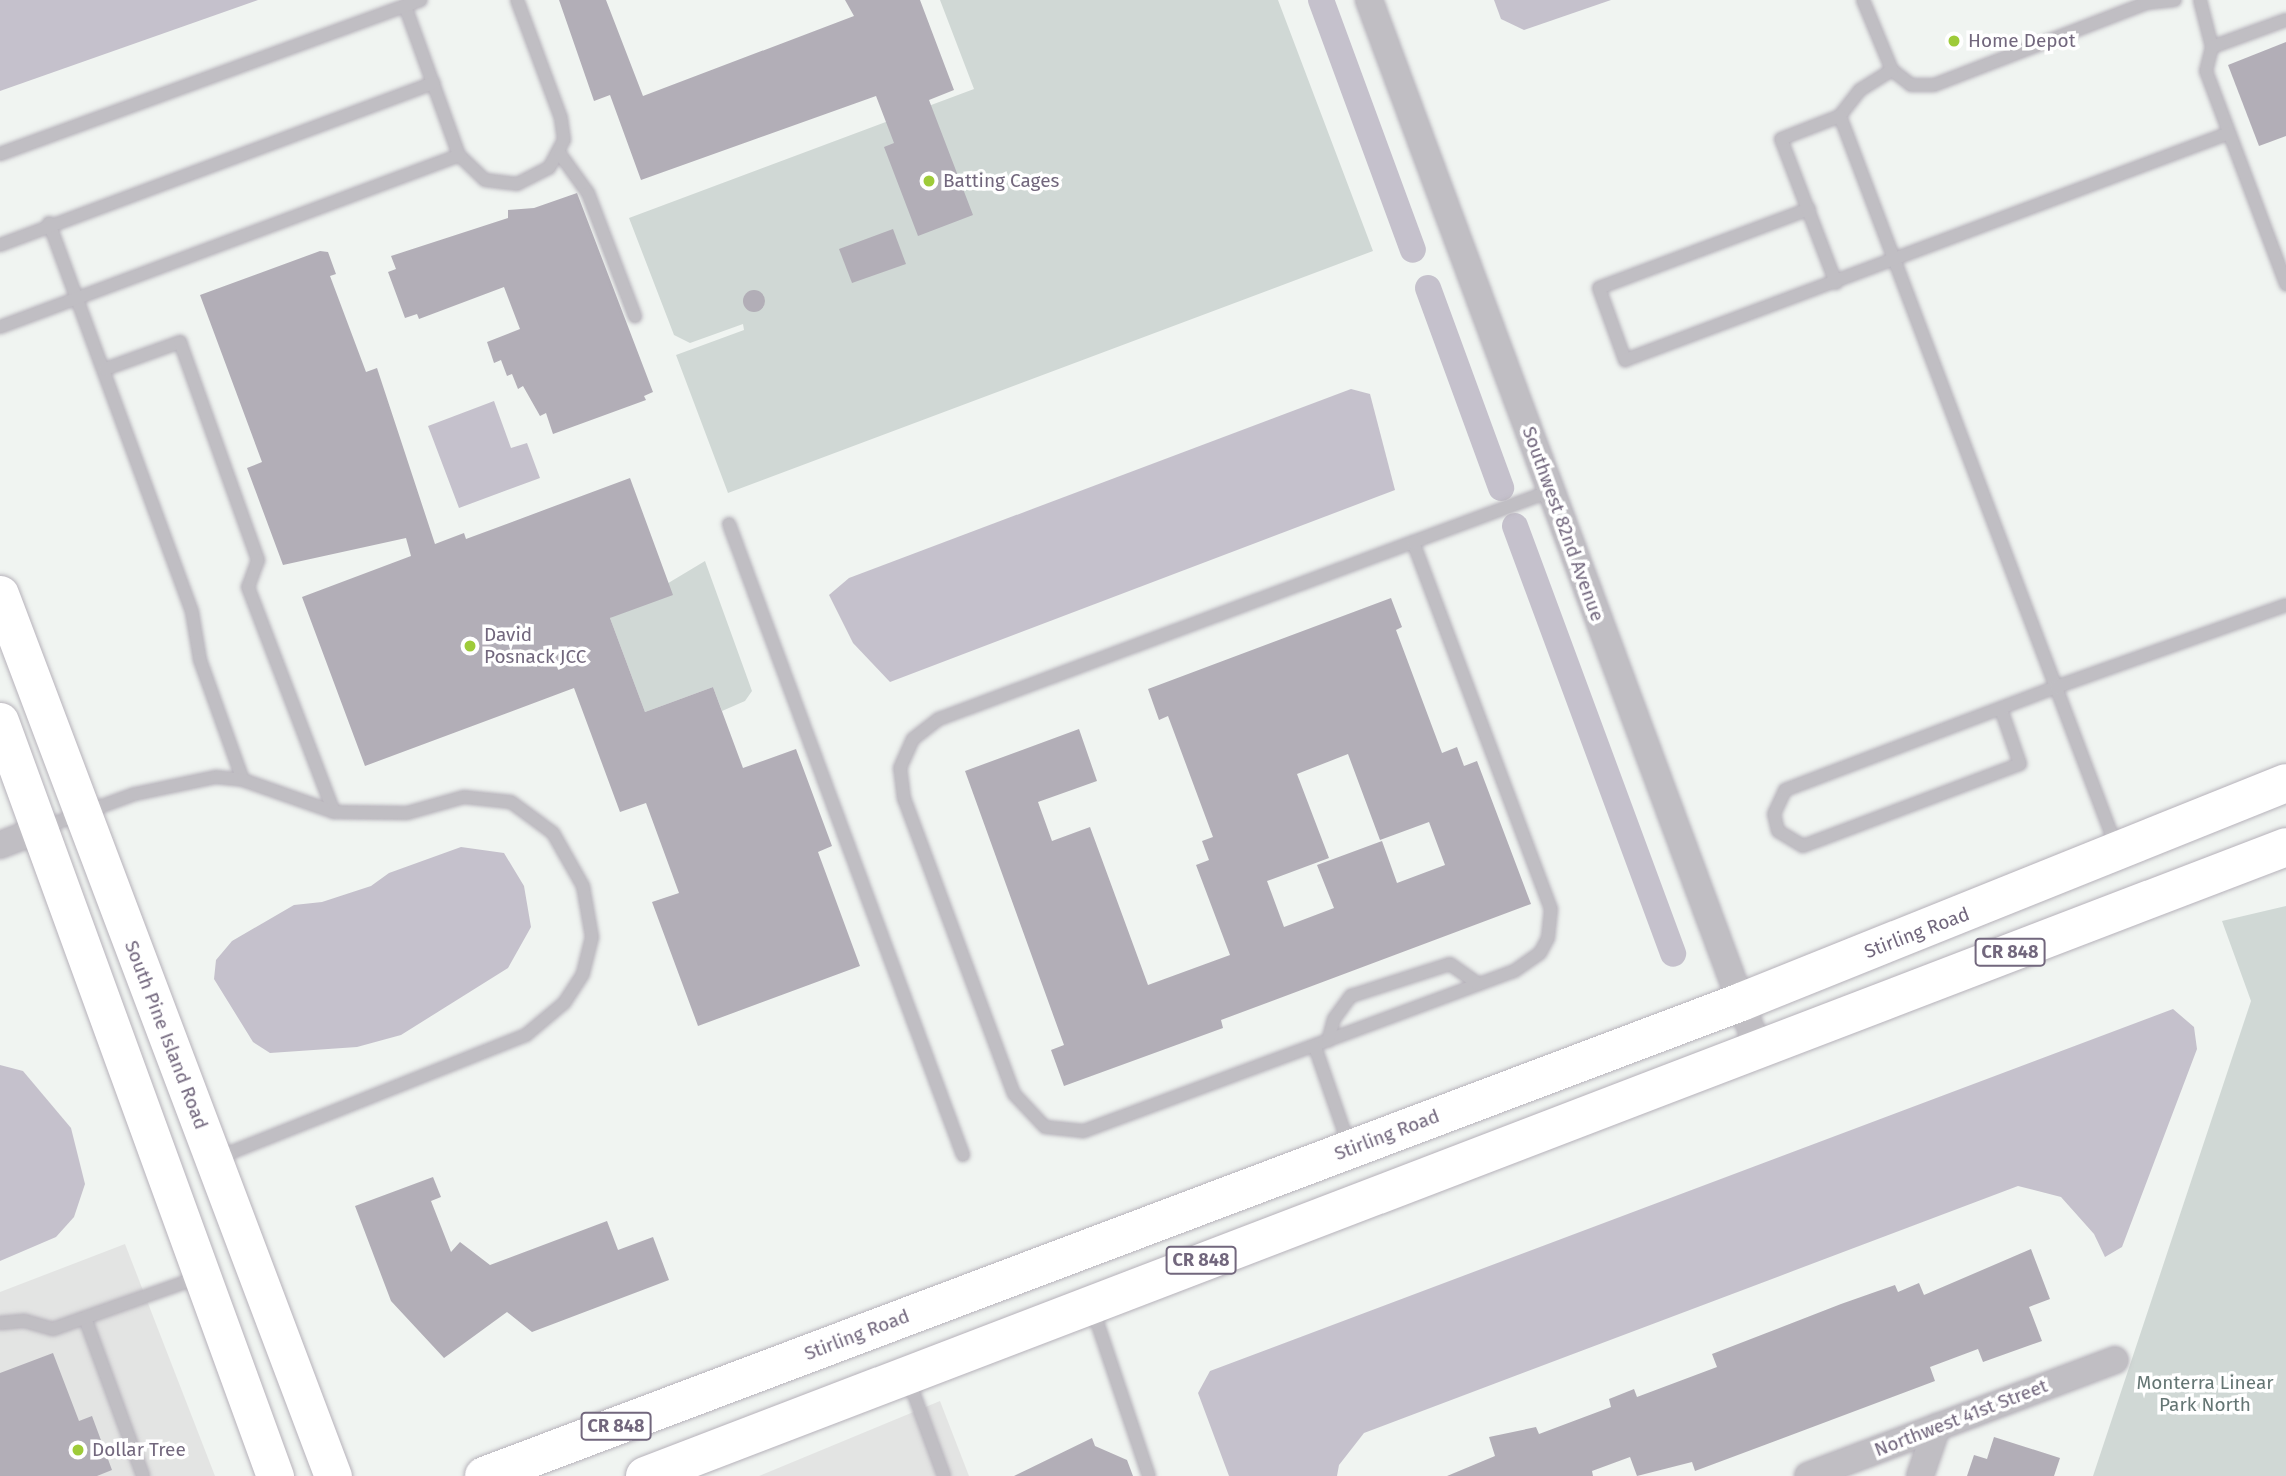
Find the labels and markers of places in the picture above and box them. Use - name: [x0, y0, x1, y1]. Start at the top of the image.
- place label: Home Depot: [1968, 30, 2076, 52]
- marker: Home Depot: [1946, 33, 1962, 49]
- place label: Batting Cages: [943, 170, 1059, 192]
- marker: Batting Cages: [921, 173, 937, 189]
- place label: David Posnack JCC: [484, 624, 586, 668]
- marker: David Posnack JCC: [462, 638, 478, 654]
- place label: Dollar Tree: [92, 1439, 186, 1461]
- marker: Dollar Tree: [70, 1442, 86, 1458]

